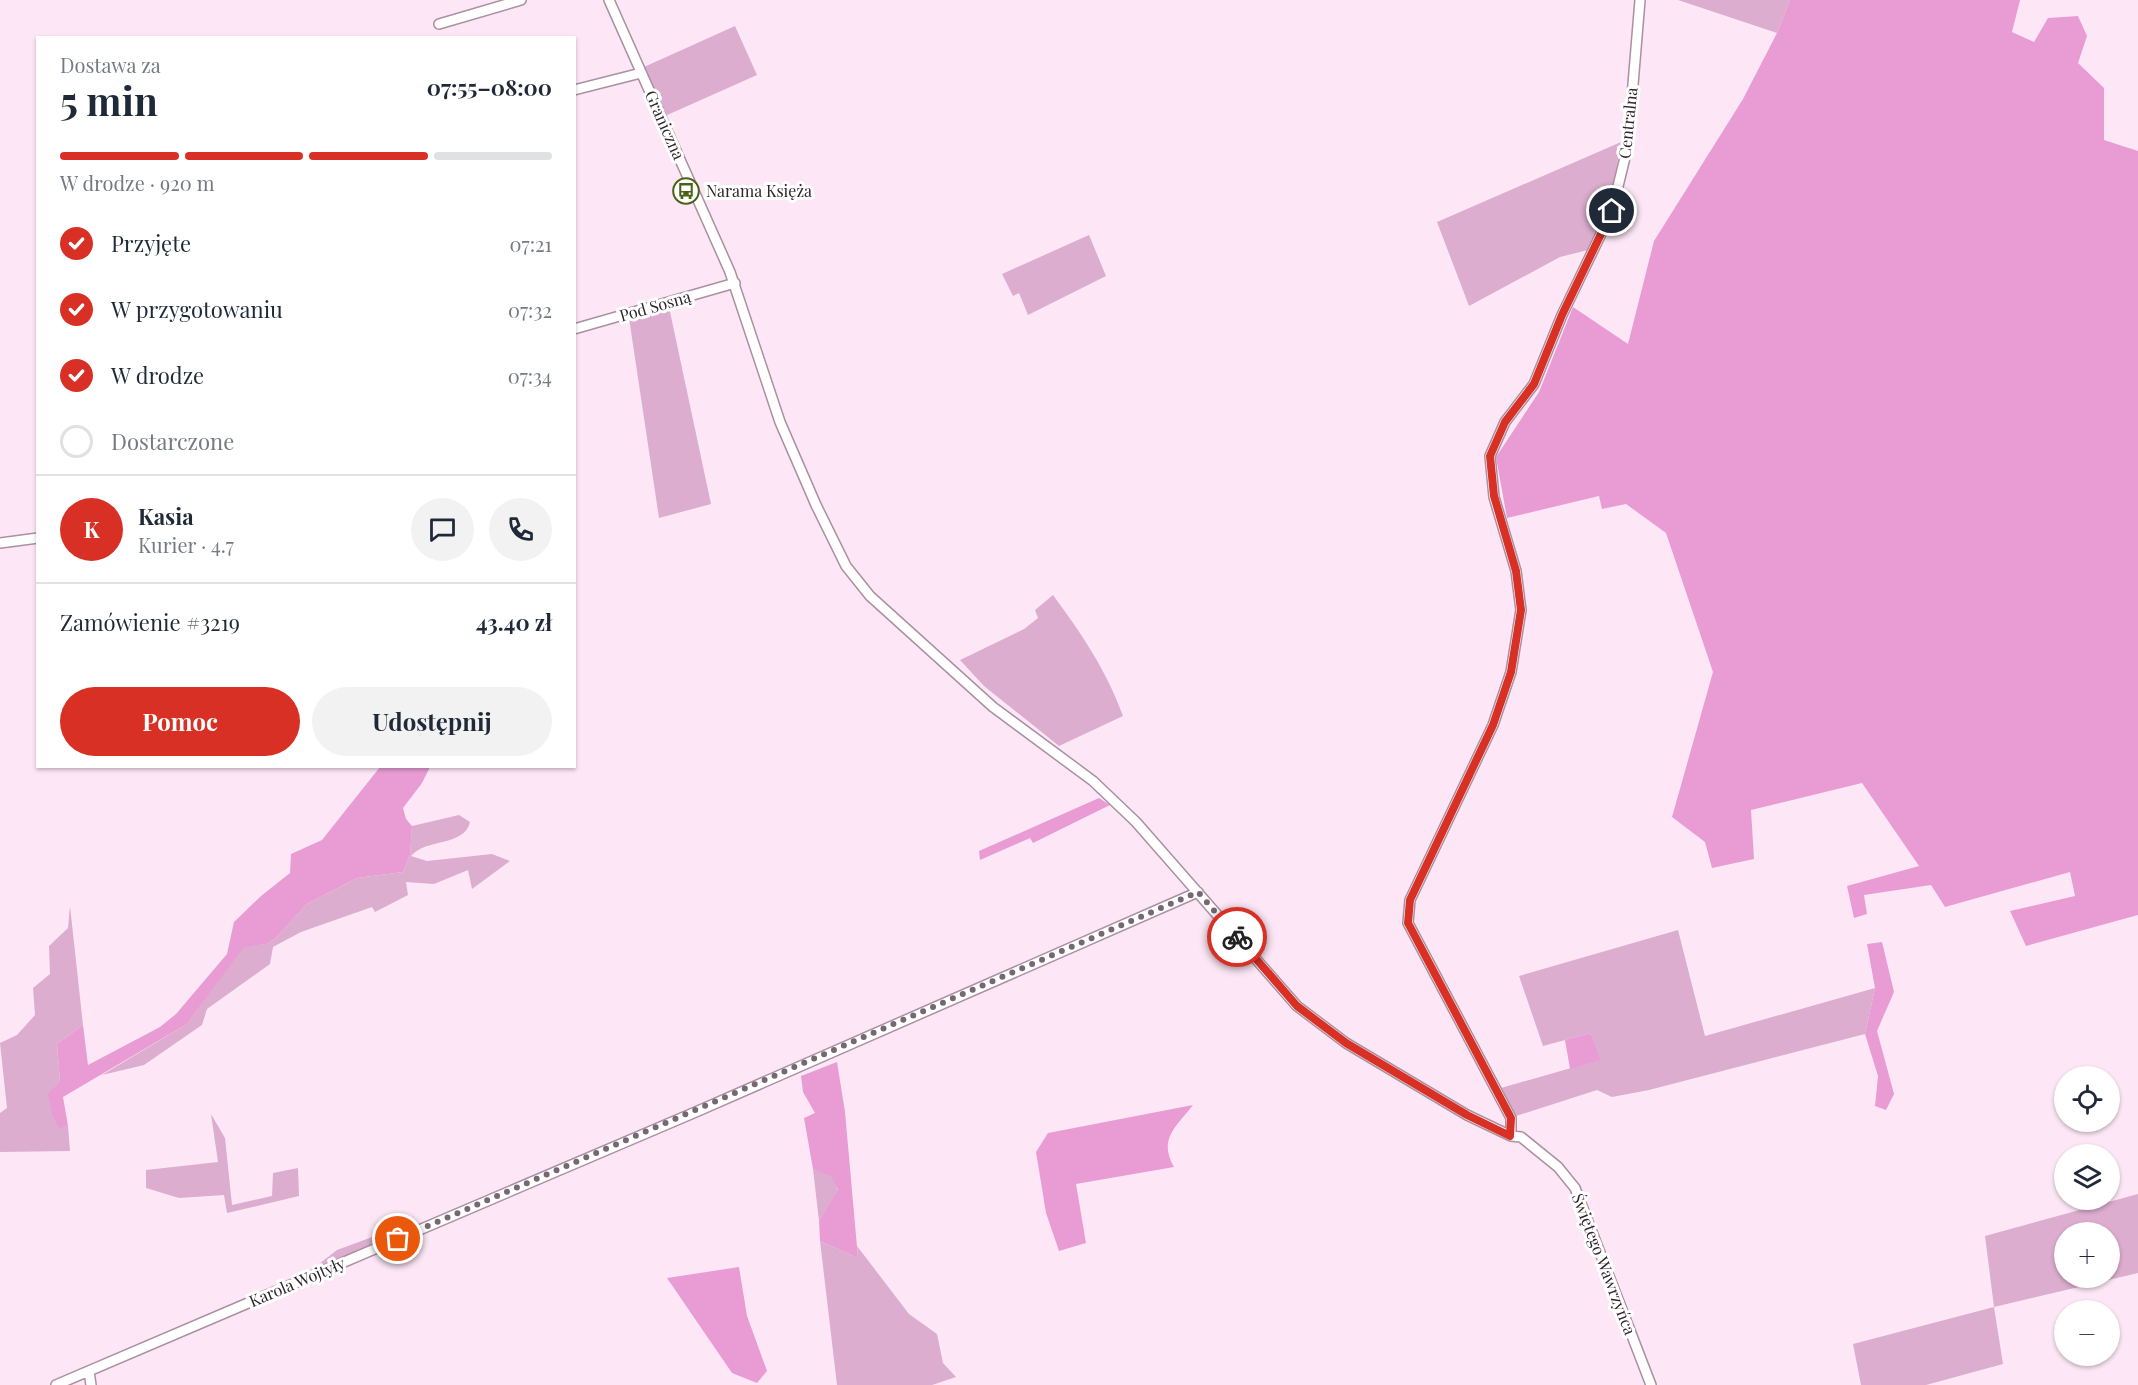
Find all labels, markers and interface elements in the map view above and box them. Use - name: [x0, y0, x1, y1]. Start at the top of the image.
- text: Dostawa za: [60, 51, 161, 78]
- text: 07:55–08:00: [427, 72, 552, 102]
- text: 5 min: [60, 74, 158, 126]
- street label: Centralna: [1613, 86, 1642, 160]
- street label: Graniczna: [641, 87, 690, 163]
- text: W drodze · 920 m: [60, 169, 215, 196]
- bus stop icon: Narama Księża: [671, 176, 701, 206]
- place label: Narama Księża: [706, 180, 812, 201]
- pin: [1586, 185, 1637, 236]
- icon: home: [1595, 194, 1628, 227]
- icon: check: [60, 227, 93, 260]
- text: Przyjęte: [111, 228, 191, 258]
- text: 07:21: [510, 230, 552, 257]
- street label: Pod Sosną: [617, 285, 693, 326]
- icon: check: [60, 293, 93, 326]
- text: W przygotowaniu: [111, 294, 283, 324]
- text: 07:32: [508, 296, 552, 323]
- icon: check: [60, 359, 93, 392]
- text: W drodze: [111, 360, 204, 390]
- text: 07:34: [508, 362, 552, 389]
- text: Dostarczone: [111, 426, 234, 456]
- button: chat: [411, 498, 474, 561]
- button: phone: [489, 498, 552, 561]
- text: Kasia: [138, 501, 194, 531]
- text: K: [84, 514, 99, 544]
- text: Kurier · 4.7: [138, 531, 234, 558]
- text: Zamówienie #3219: [60, 607, 240, 637]
- text: 43.40 zł: [476, 607, 552, 637]
- button: Pomoc: [60, 687, 300, 756]
- button: Udostępnij: [312, 687, 552, 756]
- courier: [1207, 907, 1267, 967]
- icon: bike: [1221, 921, 1254, 954]
- map controls: [2054, 1066, 2120, 1366]
- button: locate: [2054, 1066, 2120, 1132]
- button: layers: [2054, 1144, 2120, 1210]
- street label: Świętego Wawrzyńca: [1568, 1190, 1641, 1338]
- pin: [372, 1213, 423, 1264]
- icon: bag: [381, 1222, 414, 1255]
- button: +: [2054, 1222, 2120, 1288]
- street label: Karola Wojtyły: [246, 1252, 348, 1311]
- button: −: [2054, 1300, 2120, 1366]

